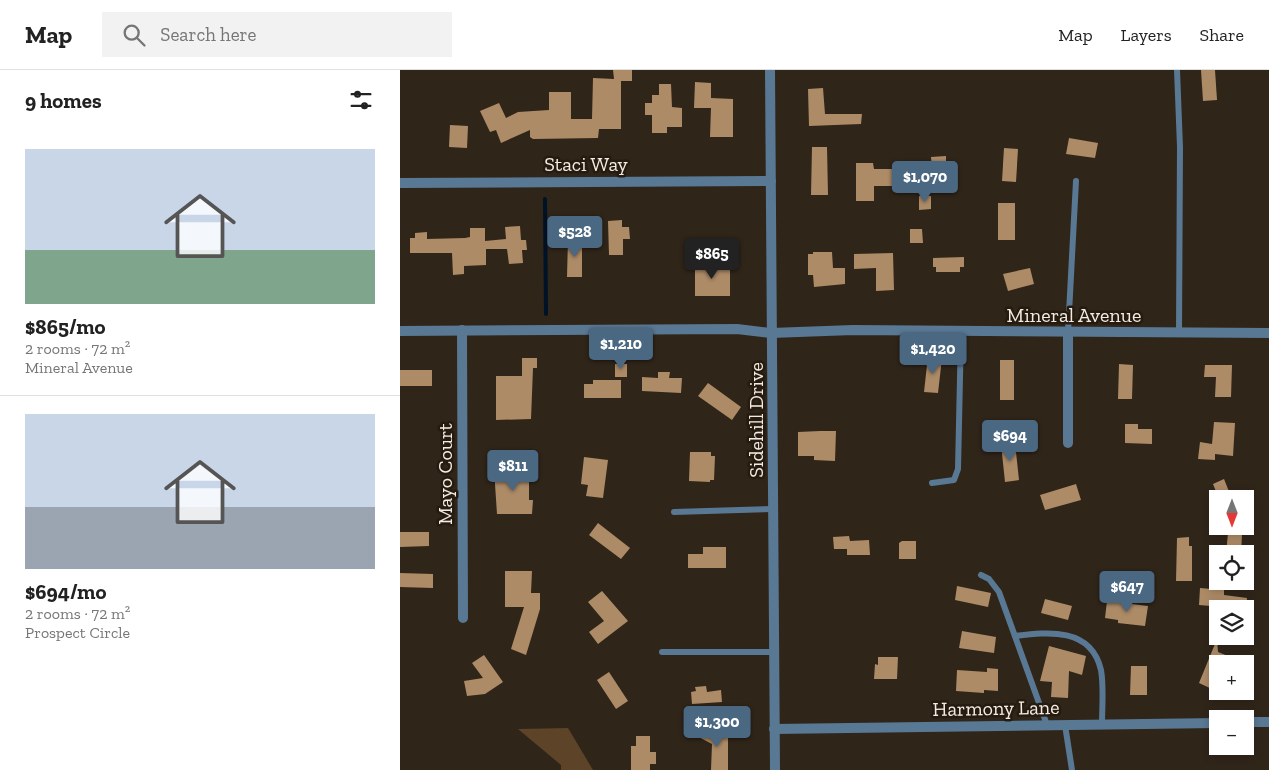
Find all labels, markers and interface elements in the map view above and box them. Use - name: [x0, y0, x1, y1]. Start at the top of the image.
- search box: [102, 12, 452, 57]
- text: Map: [25, 20, 72, 49]
- icon: search: [120, 21, 148, 49]
- text: Search here: [160, 23, 257, 46]
- text: Map: [1058, 24, 1093, 46]
- text: Layers: [1121, 24, 1172, 46]
- text: Share: [1200, 24, 1244, 46]
- icon: filters: [347, 86, 375, 114]
- text: 9 homes: [25, 88, 102, 113]
- street label: Staci Way: [544, 152, 629, 176]
- pin: $1,070: [884, 160, 966, 203]
- text: $1,070: [903, 167, 947, 186]
- icon: home: [155, 181, 245, 271]
- pin: $528: [545, 216, 605, 258]
- text: $528: [558, 222, 592, 241]
- pin: $865: [682, 238, 742, 280]
- text: $865: [695, 244, 729, 263]
- street label: Mineral Avenue: [1007, 303, 1141, 327]
- text: $865/mo: [25, 314, 106, 339]
- pin: $1,210: [580, 328, 662, 370]
- pin: $1,420: [892, 332, 974, 375]
- text: $1,210: [600, 334, 642, 353]
- text: 2 rooms · 72 m²: [25, 339, 130, 358]
- text: $1,420: [911, 339, 955, 358]
- text: Mineral Avenue: [25, 358, 133, 377]
- street label: Sidehill Drive: [744, 362, 768, 478]
- pin: $694: [980, 420, 1040, 462]
- street label: Mayo Court: [433, 423, 457, 525]
- text: $694: [993, 426, 1027, 445]
- icon: home: [155, 447, 245, 537]
- pin: $811: [483, 450, 543, 492]
- text: $811: [498, 456, 528, 475]
- north arrow: [1209, 490, 1254, 535]
- map controls: [1209, 490, 1254, 755]
- button: locate: [1209, 545, 1254, 590]
- pin: $647: [1097, 570, 1157, 613]
- text: $647: [1110, 577, 1144, 596]
- text: $694/mo: [25, 579, 106, 604]
- button: layers: [1209, 600, 1254, 645]
- text: 2 rooms · 72 m²: [25, 604, 130, 623]
- text: Prospect Circle: [25, 623, 130, 642]
- button: +: [1209, 655, 1254, 700]
- street label: Harmony Lane: [932, 695, 1060, 721]
- pin: $1,300: [676, 706, 758, 748]
- button: −: [1209, 710, 1254, 755]
- text: $1,300: [695, 712, 739, 731]

